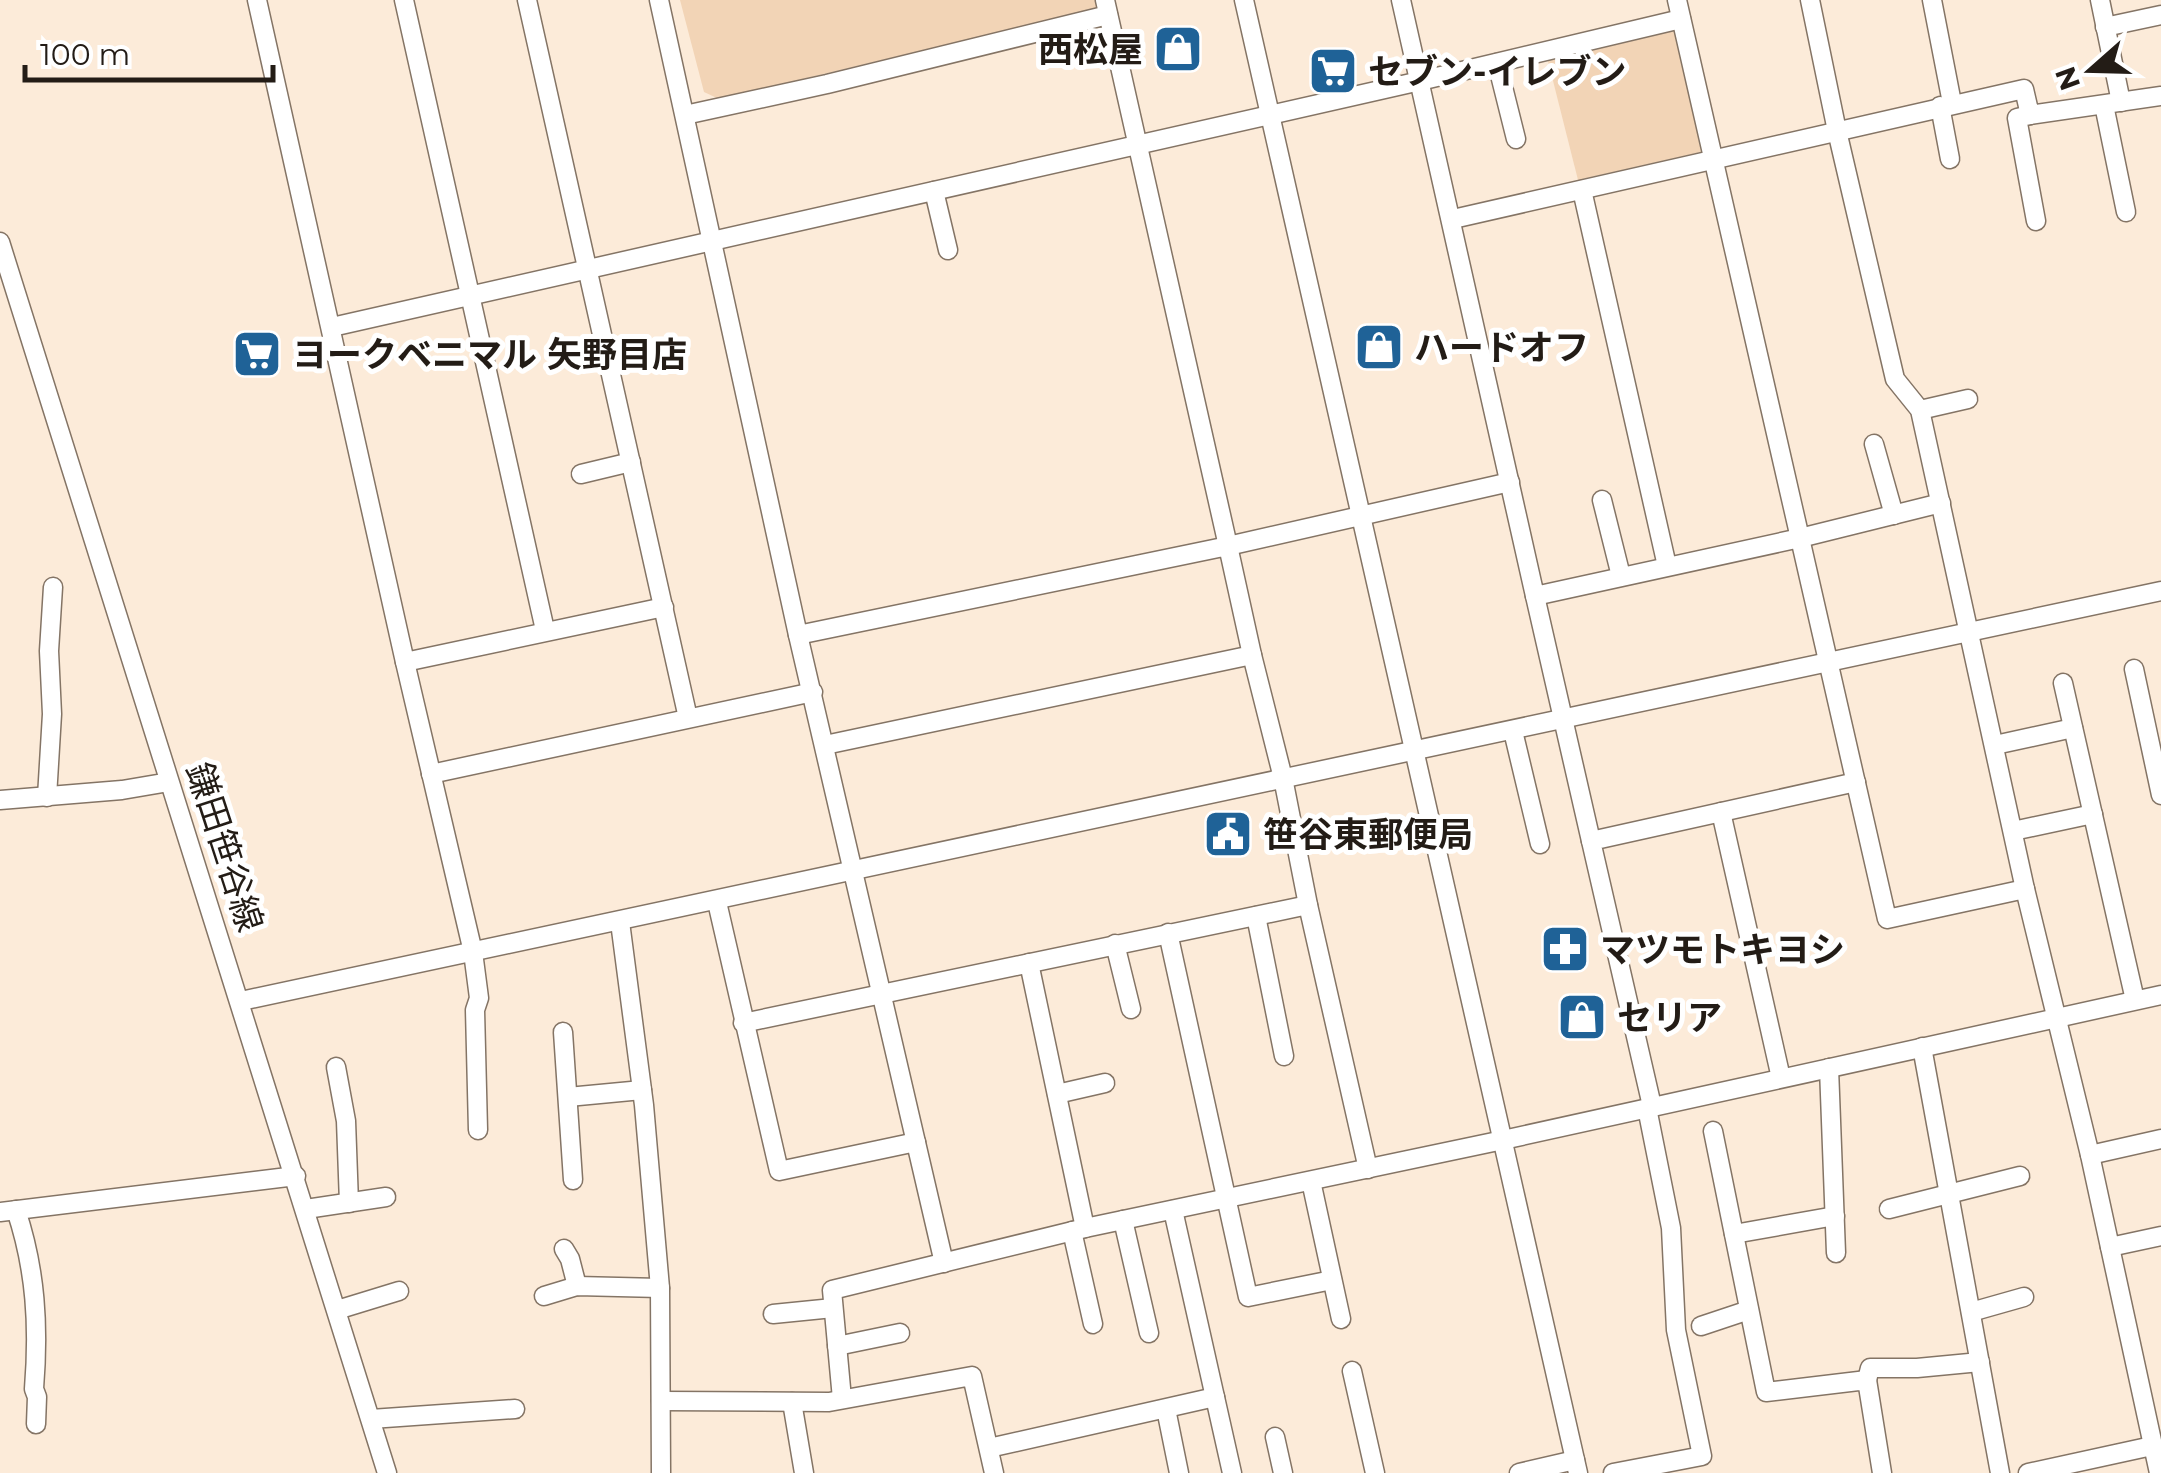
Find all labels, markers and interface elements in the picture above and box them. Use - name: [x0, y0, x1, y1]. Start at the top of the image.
- scale bar: [25, 20, 272, 82]
- north arrow: [2041, 20, 2141, 120]
- shop icon: 西松屋: [1152, 23, 1204, 75]
- place label: 西松屋: [1038, 28, 1143, 71]
- text: 100 m: [40, 36, 130, 73]
- supermarket icon: セブン-イレブン: [1307, 45, 1359, 97]
- place label: セブン-イレブン: [1368, 50, 1627, 93]
- text: N: [2048, 62, 2087, 95]
- shop icon: ハードオフ: [1353, 321, 1405, 373]
- place label: ハードオフ: [1414, 326, 1589, 369]
- supermarket icon: ヨークベニマル 矢野目店: [231, 328, 283, 380]
- place label: ヨークベニマル 矢野目店: [292, 333, 687, 376]
- street label: 鎌田笹谷線: [178, 757, 272, 937]
- public building icon: 笹谷東郵便局: [1202, 808, 1254, 860]
- place label: 笹谷東郵便局: [1263, 813, 1473, 856]
- pharmacy icon: マツモトキヨシ: [1539, 923, 1591, 975]
- place label: マツモトキヨシ: [1600, 928, 1845, 971]
- shop icon: セリア: [1556, 991, 1608, 1043]
- place label: セリア: [1617, 996, 1722, 1039]

